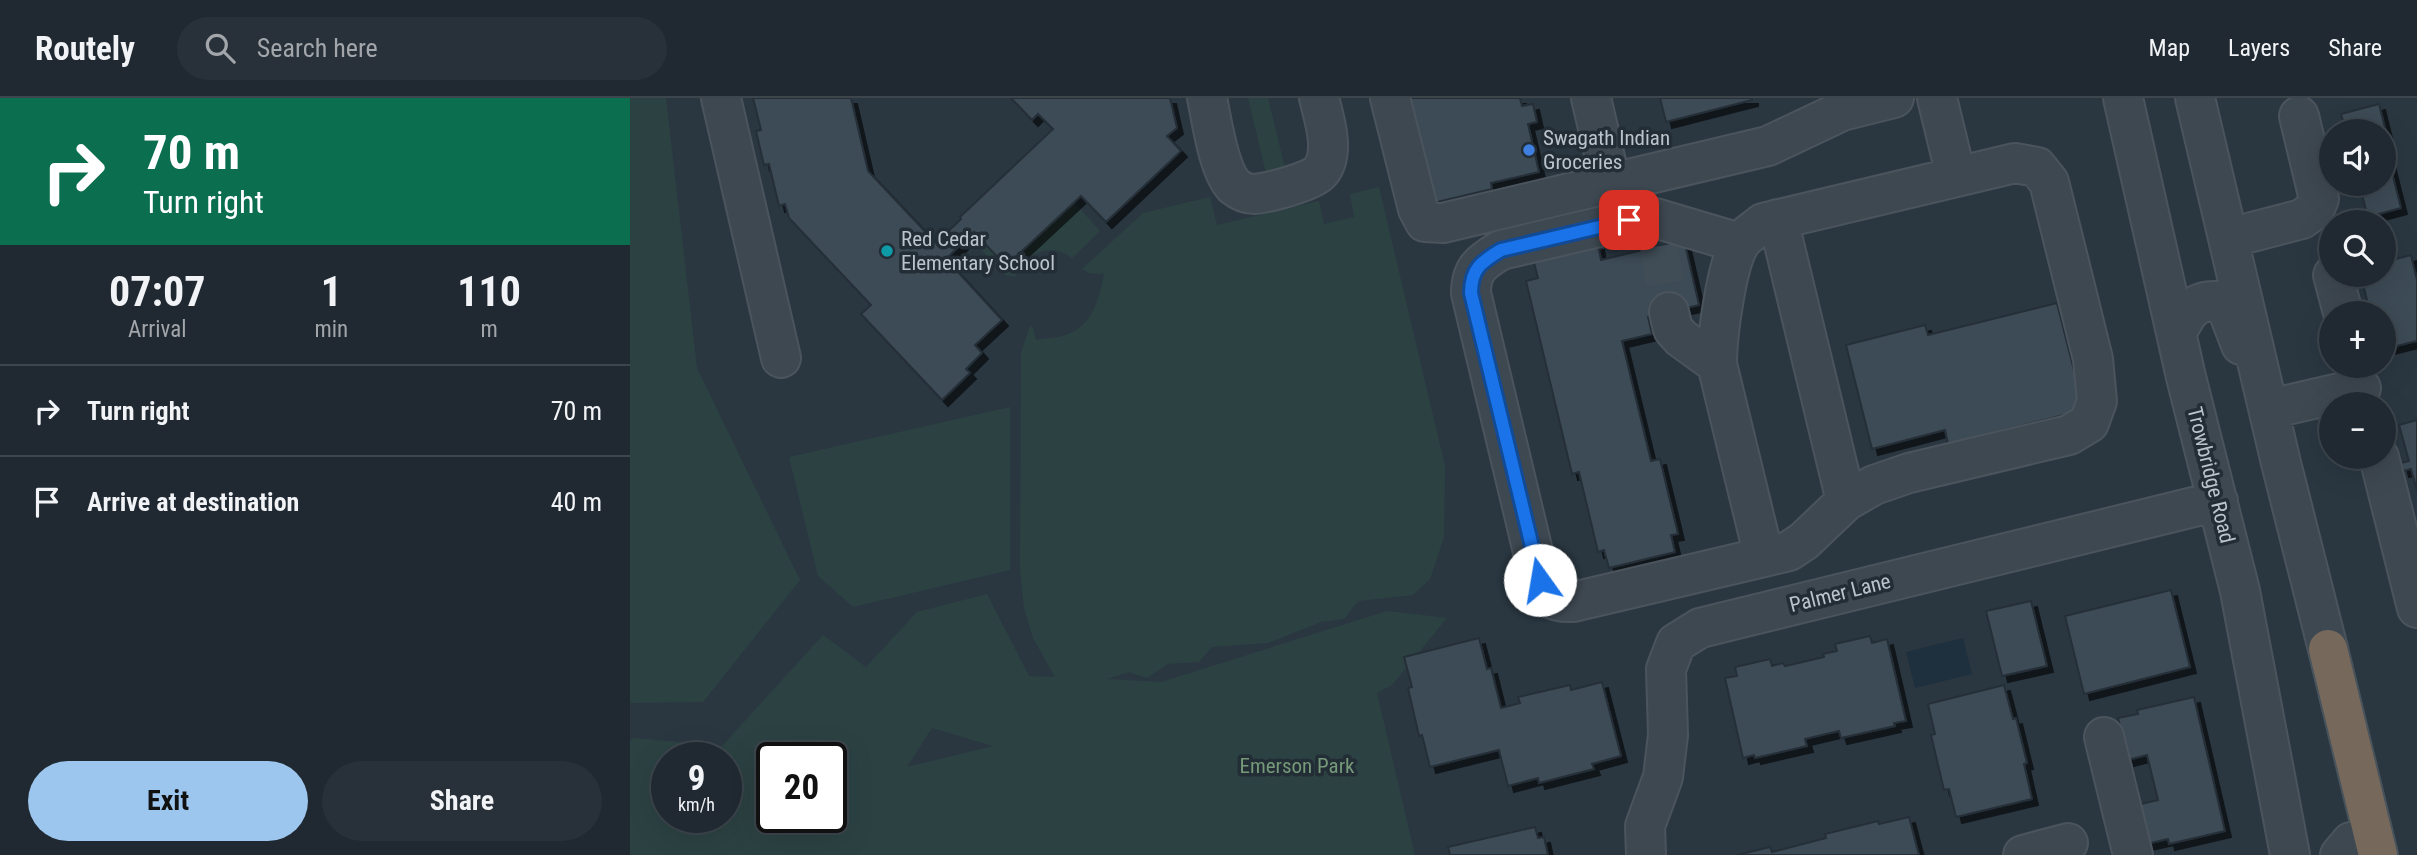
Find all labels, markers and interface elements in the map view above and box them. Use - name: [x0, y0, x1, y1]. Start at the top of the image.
- search box: [177, 17, 667, 80]
- text: Routely: [35, 29, 135, 68]
- icon: search: [201, 29, 239, 67]
- text: Search here: [257, 33, 378, 63]
- text: Map: [2149, 34, 2190, 62]
- text: Layers: [2228, 34, 2290, 62]
- text: Share: [2328, 34, 2382, 62]
- map controls: [2319, 119, 2396, 469]
- button: sound: [2319, 119, 2396, 196]
- text: 70 m: [143, 124, 240, 181]
- icon: right: [28, 126, 119, 217]
- place label: Swagath Indian Groceries: [1543, 126, 1670, 174]
- marker: Swagath Indian Groceries: [1521, 142, 1537, 158]
- text: Turn right: [143, 183, 264, 221]
- pin: [1599, 190, 1659, 250]
- icon: arrive: [1610, 201, 1648, 239]
- button: search: [2319, 210, 2396, 287]
- place label: Red Cedar Elementary School: [901, 227, 1055, 275]
- marker: Red Cedar Elementary School: [879, 243, 895, 259]
- text: 07:07: [109, 267, 205, 316]
- text: 1: [321, 267, 342, 316]
- text: 110: [457, 267, 521, 316]
- button: +: [2319, 301, 2396, 378]
- text: Arrival: [128, 316, 186, 343]
- text: min: [314, 316, 348, 343]
- text: m: [480, 316, 498, 343]
- icon: right: [28, 392, 66, 430]
- button: −: [2319, 392, 2396, 469]
- text: Turn right: [87, 396, 189, 426]
- text: 70 m: [551, 396, 602, 426]
- street label: Trowbridge Road: [2182, 404, 2240, 546]
- icon: arrive: [28, 483, 66, 521]
- text: Arrive at destination: [87, 487, 299, 517]
- text: 40 m: [551, 487, 602, 517]
- position arrow: [1503, 543, 1577, 617]
- street label: Palmer Lane: [1787, 569, 1893, 617]
- speed limit sign: 20: [756, 742, 847, 833]
- park label: Emerson Park: [1239, 754, 1355, 778]
- text: 9: [688, 758, 705, 799]
- button: Exit: [28, 761, 308, 841]
- button: Share: [322, 761, 602, 841]
- text: km/h: [678, 794, 715, 815]

